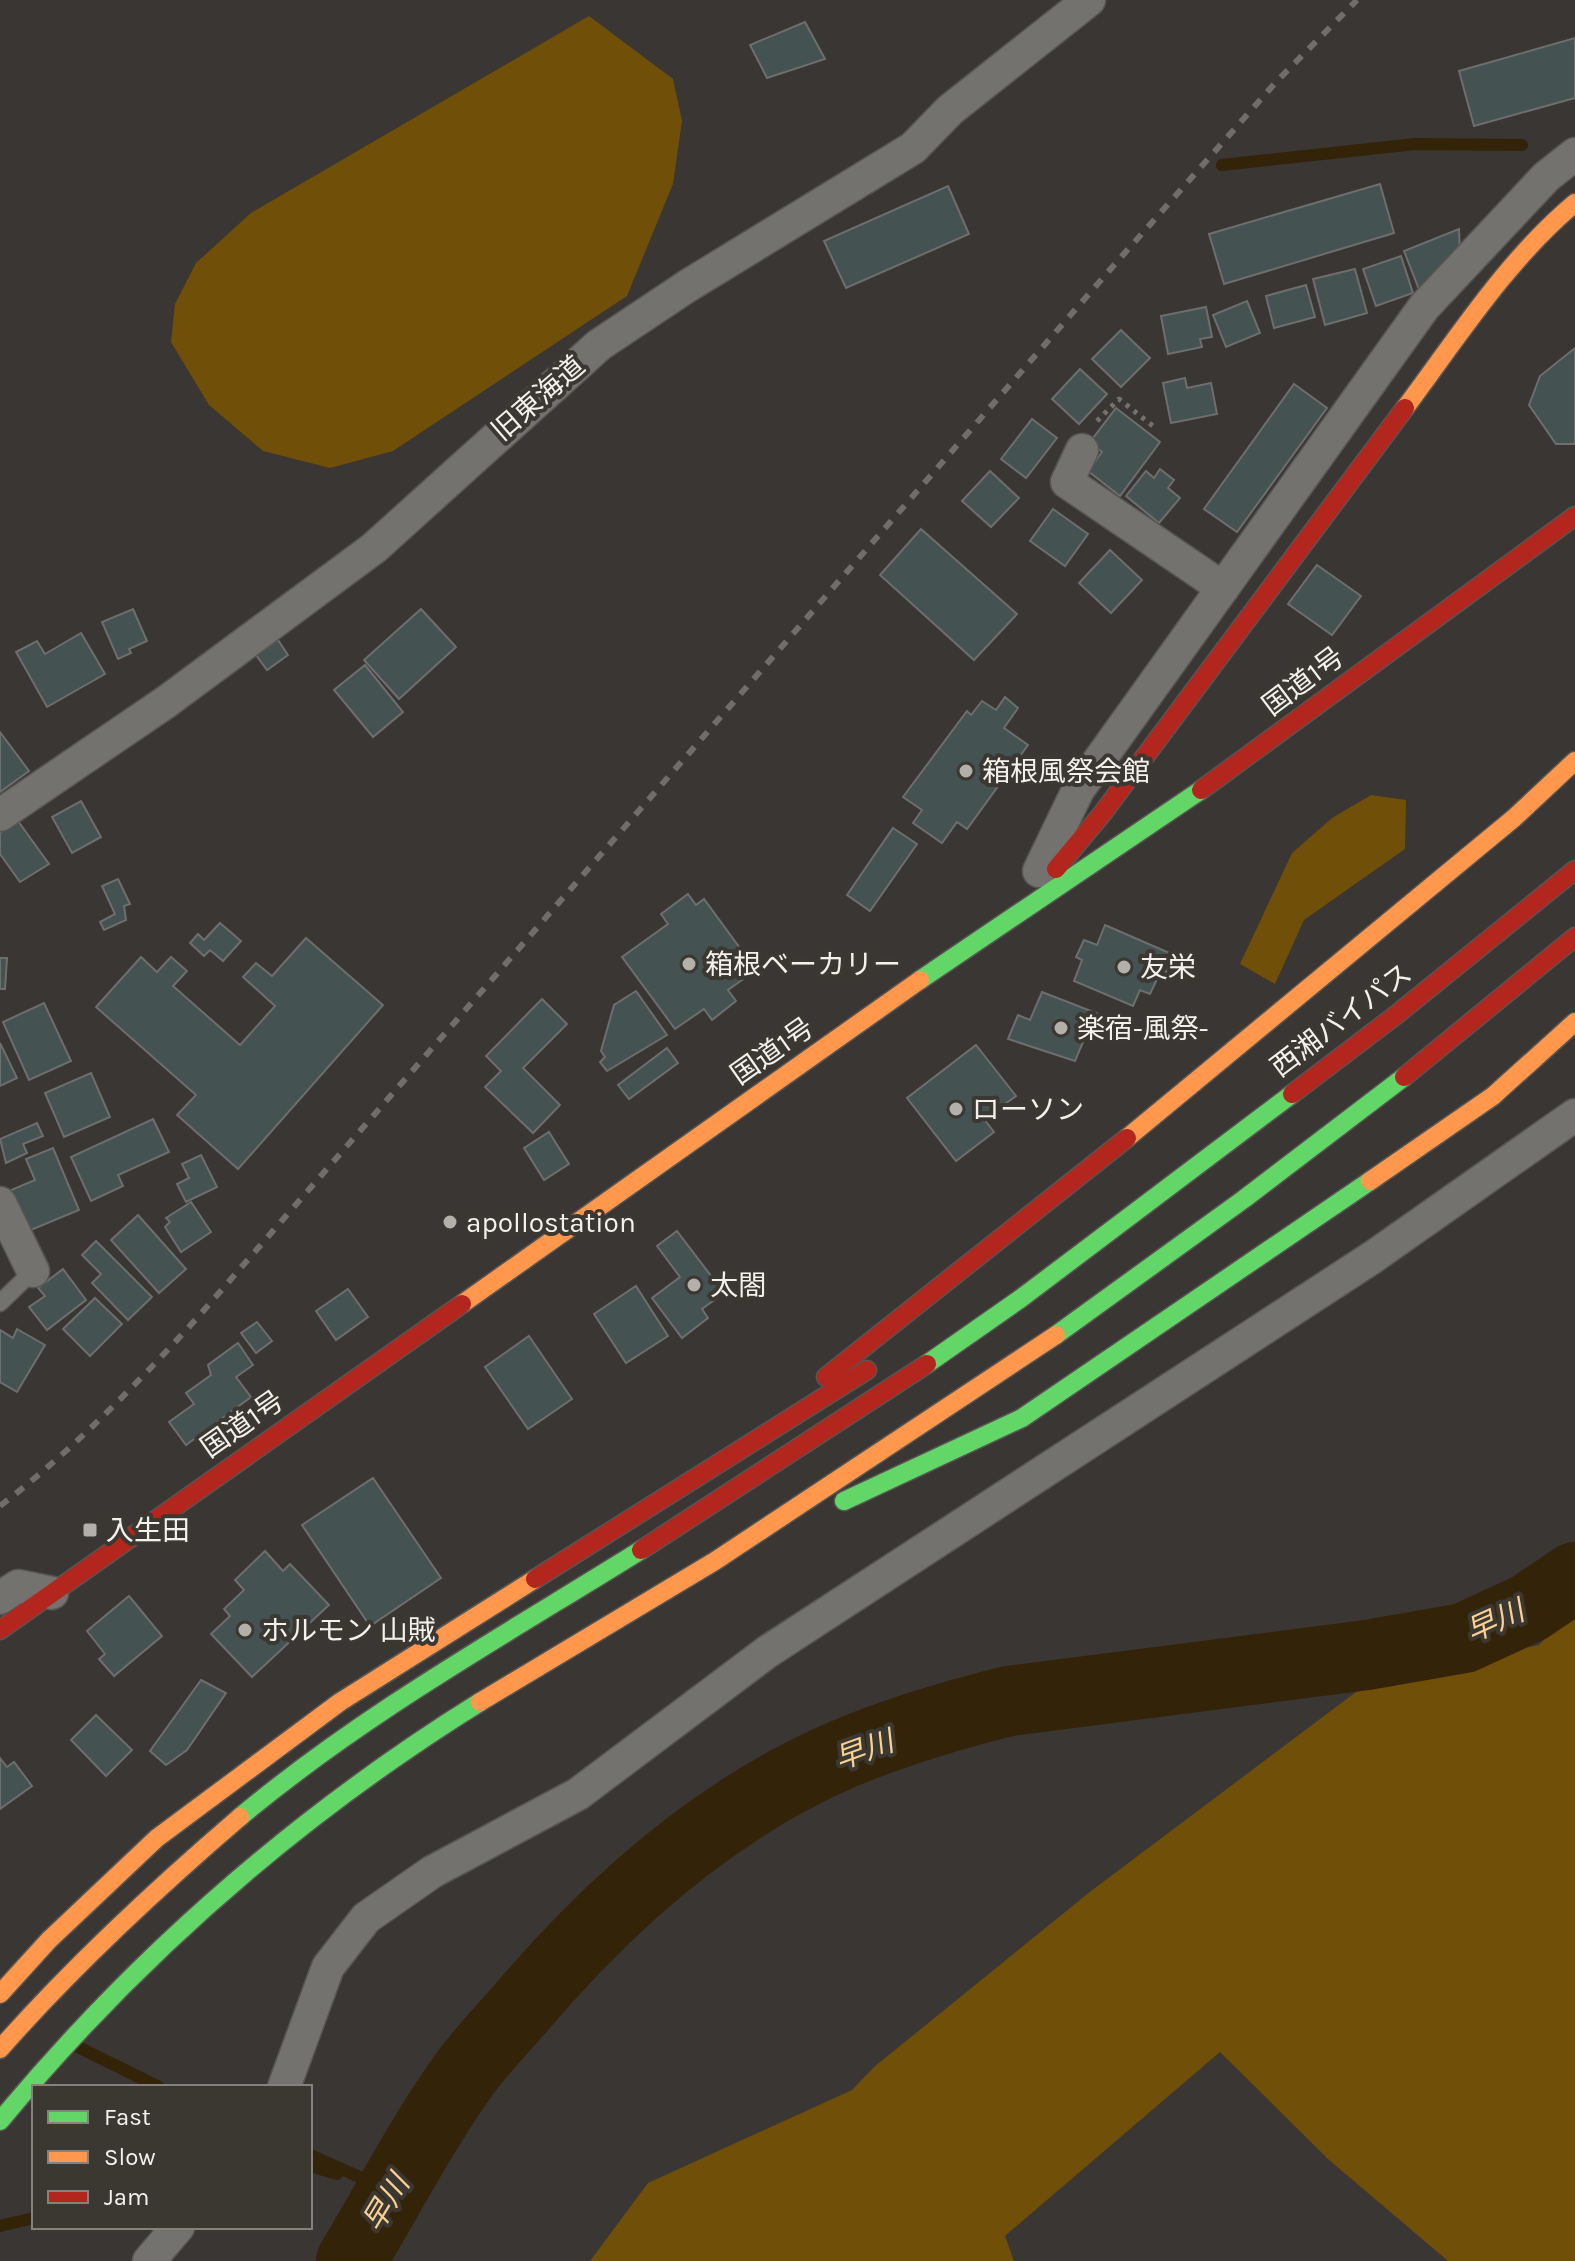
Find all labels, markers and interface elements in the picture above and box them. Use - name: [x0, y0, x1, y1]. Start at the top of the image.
- street label: 旧東海道: [485, 349, 591, 447]
- street label: 国道1号: [1256, 640, 1350, 722]
- place label: 箱根風祭会館: [982, 755, 1150, 788]
- marker: 箱根風祭会館: [957, 762, 975, 780]
- place label: 箱根ベーカリー: [705, 948, 901, 981]
- place label: 友栄: [1140, 951, 1196, 984]
- marker: 箱根ベーカリー: [680, 955, 698, 973]
- street label: 西湘バイパス: [1264, 956, 1418, 1084]
- marker: 友栄: [1115, 958, 1133, 976]
- street label: 国道1号: [724, 1011, 820, 1091]
- place label: 楽宿-風祭-: [1077, 1012, 1209, 1045]
- marker: 楽宿-風祭-: [1052, 1019, 1070, 1037]
- place label: ローソン: [972, 1093, 1084, 1126]
- marker: ローソン: [947, 1100, 965, 1118]
- place label: apollostation: [466, 1206, 636, 1239]
- marker: apollostation: [441, 1213, 459, 1231]
- place label: 太閤: [710, 1269, 766, 1302]
- marker: 太閤: [685, 1276, 703, 1294]
- street label: 国道1号: [194, 1384, 290, 1464]
- place label: 入生田: [106, 1514, 190, 1547]
- marker: 入生田: [81, 1521, 99, 1539]
- water label: 早川: [1460, 1591, 1532, 1650]
- place label: ホルモン 山賊: [261, 1614, 436, 1647]
- marker: ホルモン 山賊: [236, 1621, 254, 1639]
- water label: 早川: [830, 1722, 901, 1777]
- legend: [32, 2085, 312, 2229]
- text: Fast: [104, 2103, 151, 2131]
- text: Slow: [104, 2143, 156, 2171]
- water label: 早川: [355, 2165, 418, 2238]
- text: Jam: [104, 2183, 149, 2211]

